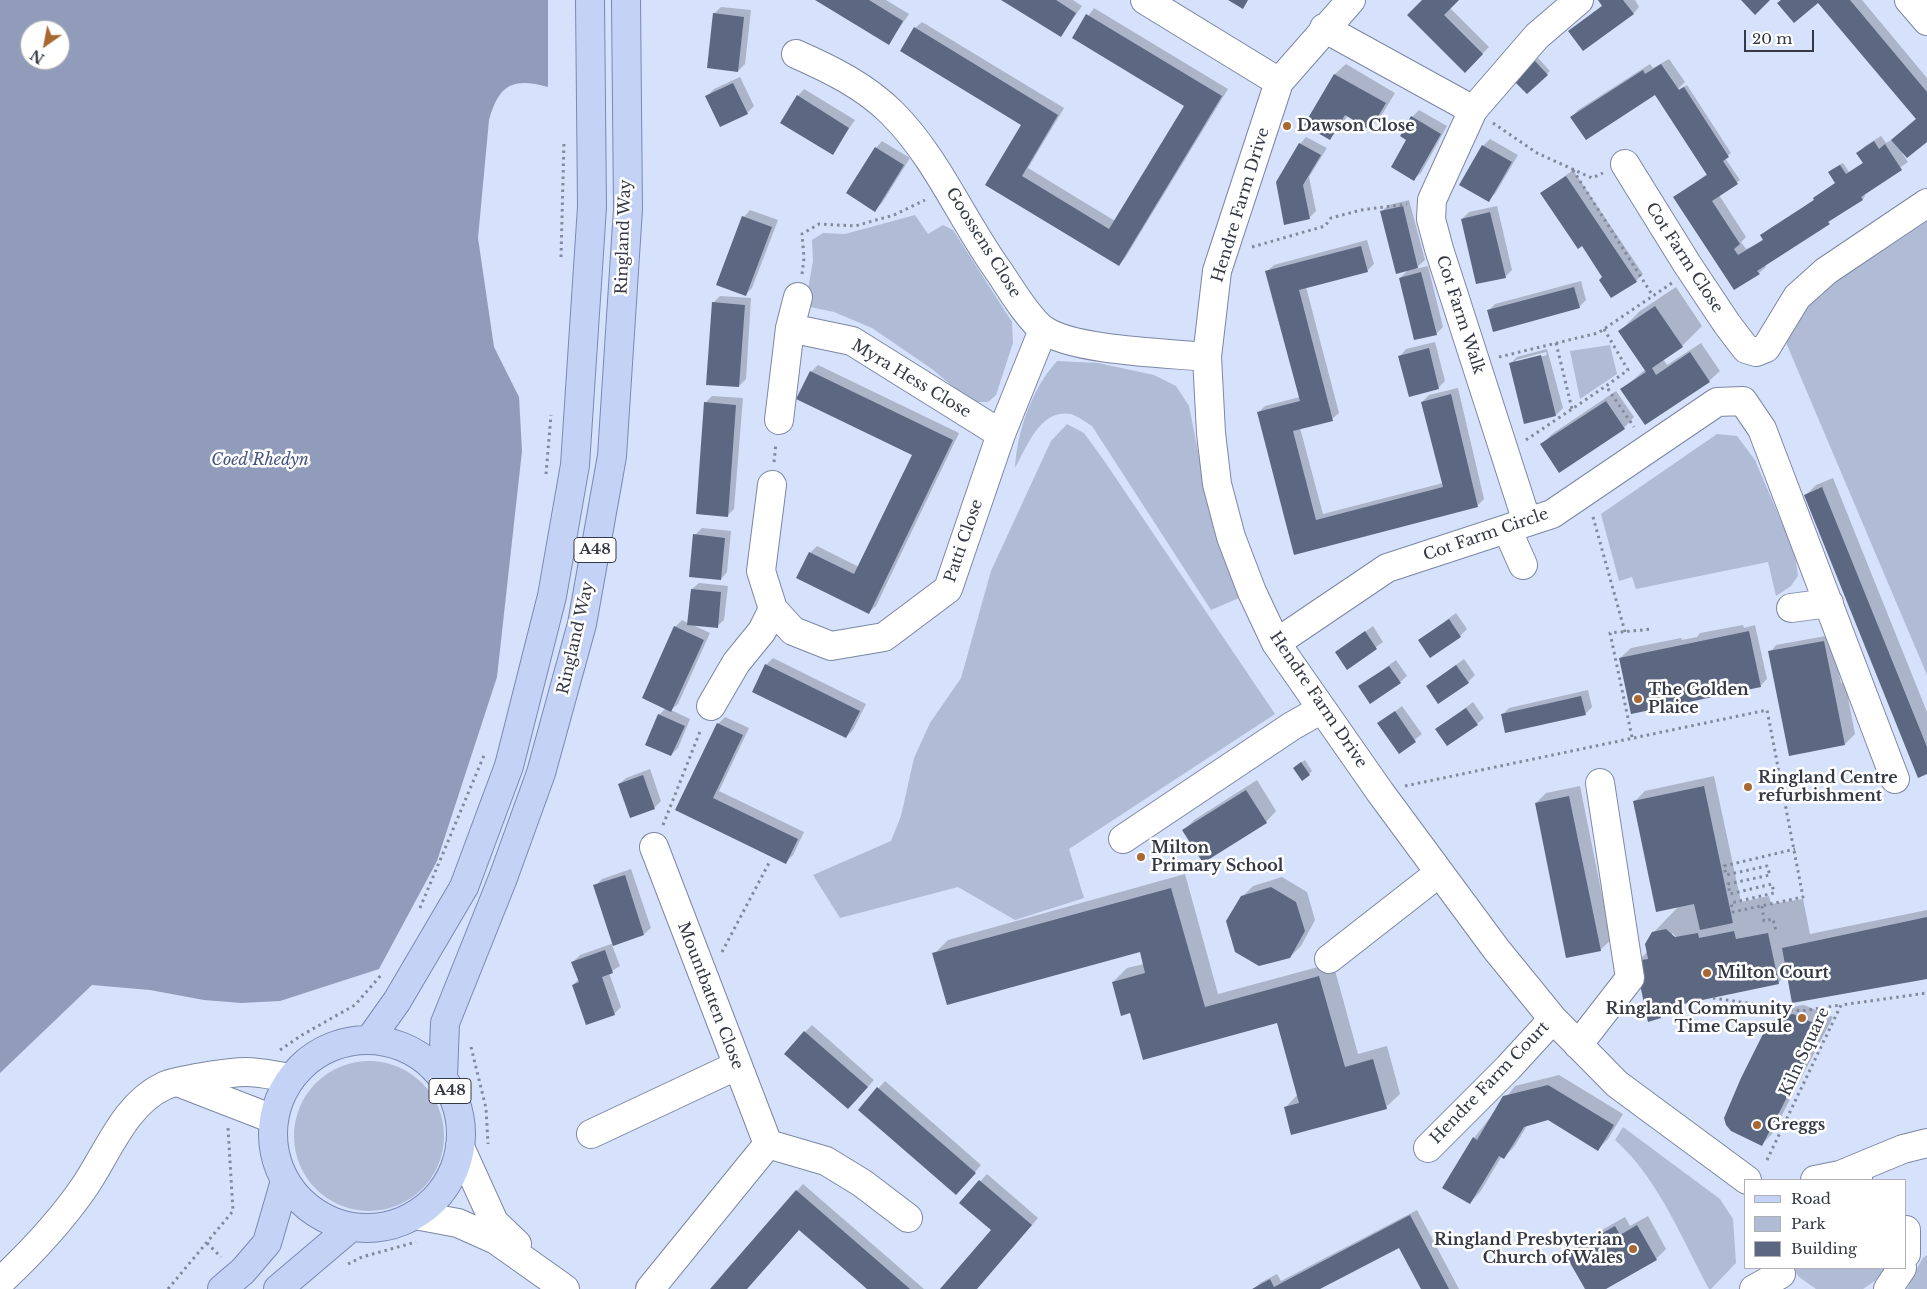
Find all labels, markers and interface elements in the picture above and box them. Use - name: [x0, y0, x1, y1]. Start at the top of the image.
- north arrow: [20, 20, 70, 70]
- scale bar: [1747, 20, 1817, 52]
- text: 20 m: [1752, 29, 1792, 48]
- text: N: [27, 46, 48, 68]
- place label: Dawson Close: [1297, 116, 1415, 136]
- marker: Dawson Close: [1281, 120, 1293, 132]
- street label: Hendre Farm Drive: [1208, 125, 1274, 285]
- street label: Ringland Way: [612, 179, 636, 295]
- street label: Goossens Close: [941, 184, 1025, 302]
- street label: Cot Farm Close: [1641, 199, 1727, 317]
- street label: Cot Farm Walk: [1432, 253, 1488, 377]
- street label: Myra Hess Close: [848, 336, 974, 422]
- park label: Coed Rhedyn: [211, 450, 309, 470]
- street label: Patti Close: [941, 497, 987, 585]
- street label: Cot Farm Circle: [1421, 505, 1551, 565]
- road number: A48: [574, 538, 616, 562]
- street label: Ringland Way: [554, 580, 598, 696]
- street label: Hendre Farm Drive: [1265, 628, 1371, 772]
- place label: The Golden Plaice: [1648, 680, 1749, 718]
- marker: The Golden Plaice: [1632, 693, 1644, 705]
- place label: Ringland Centre refurbishment: [1758, 768, 1898, 806]
- marker: Ringland Centre refurbishment: [1742, 781, 1754, 793]
- place label: Milton Primary School: [1151, 838, 1284, 876]
- marker: Milton Primary School: [1135, 851, 1147, 863]
- street label: Mountbatten Close: [673, 920, 747, 1072]
- place label: Milton Court: [1717, 963, 1828, 983]
- marker: Milton Court: [1701, 967, 1713, 979]
- place label: Ringland Community Time Capsule: [1606, 999, 1792, 1037]
- street label: Kiln Square: [1776, 1005, 1834, 1099]
- marker: Ringland Community Time Capsule: [1796, 1012, 1808, 1024]
- street label: Hendre Farm Court: [1427, 1018, 1553, 1148]
- road number: A48: [429, 1078, 471, 1104]
- place label: Greggs: [1767, 1115, 1825, 1135]
- marker: Greggs: [1751, 1119, 1763, 1131]
- legend: [1744, 1179, 1907, 1269]
- text: Road: [1791, 1189, 1831, 1208]
- text: Park: [1791, 1214, 1826, 1233]
- place label: Ringland Presbyterian Church of Wales: [1434, 1230, 1623, 1268]
- text: Building: [1791, 1239, 1857, 1258]
- marker: Ringland Presbyterian Church of Wales: [1627, 1243, 1639, 1255]

